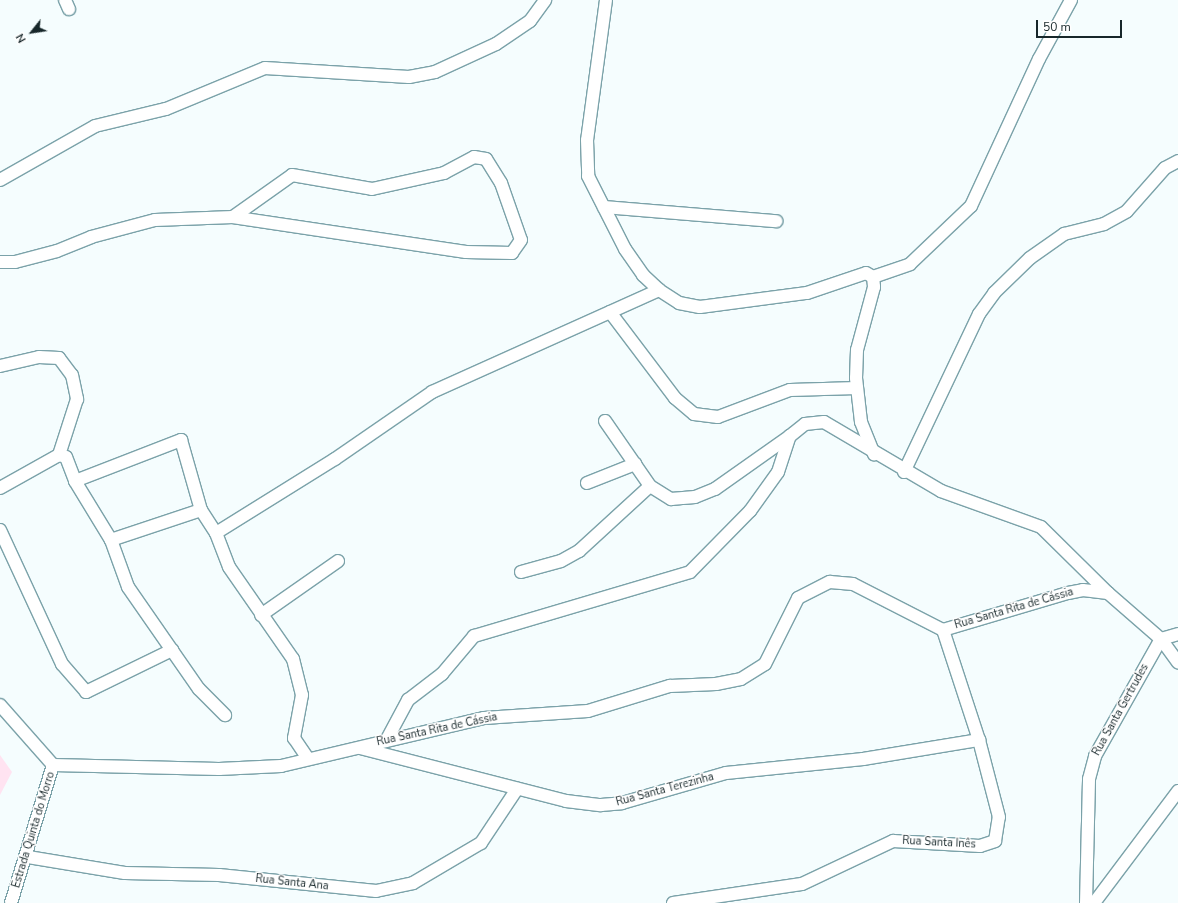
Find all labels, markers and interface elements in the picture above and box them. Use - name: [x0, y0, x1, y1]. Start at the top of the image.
- north arrow: [12, 12, 52, 52]
- scale bar: [1038, 12, 1124, 38]
- text: 50 m: [1043, 19, 1071, 35]
- text: N: [13, 31, 30, 46]
- street label: Rua Santa Rita de Cássia: [953, 586, 1075, 632]
- street label: Rua Santa Gertrudes: [1090, 662, 1152, 758]
- street label: Rua Santa Rita de Cássia: [375, 711, 499, 749]
- street label: Estrada Quinta do Morro: [10, 770, 58, 890]
- street label: Rua Santa Terezinha: [615, 771, 715, 809]
- street label: Rua Santa Inês: [902, 834, 976, 852]
- street label: Rua Santa Ana: [255, 873, 329, 893]

